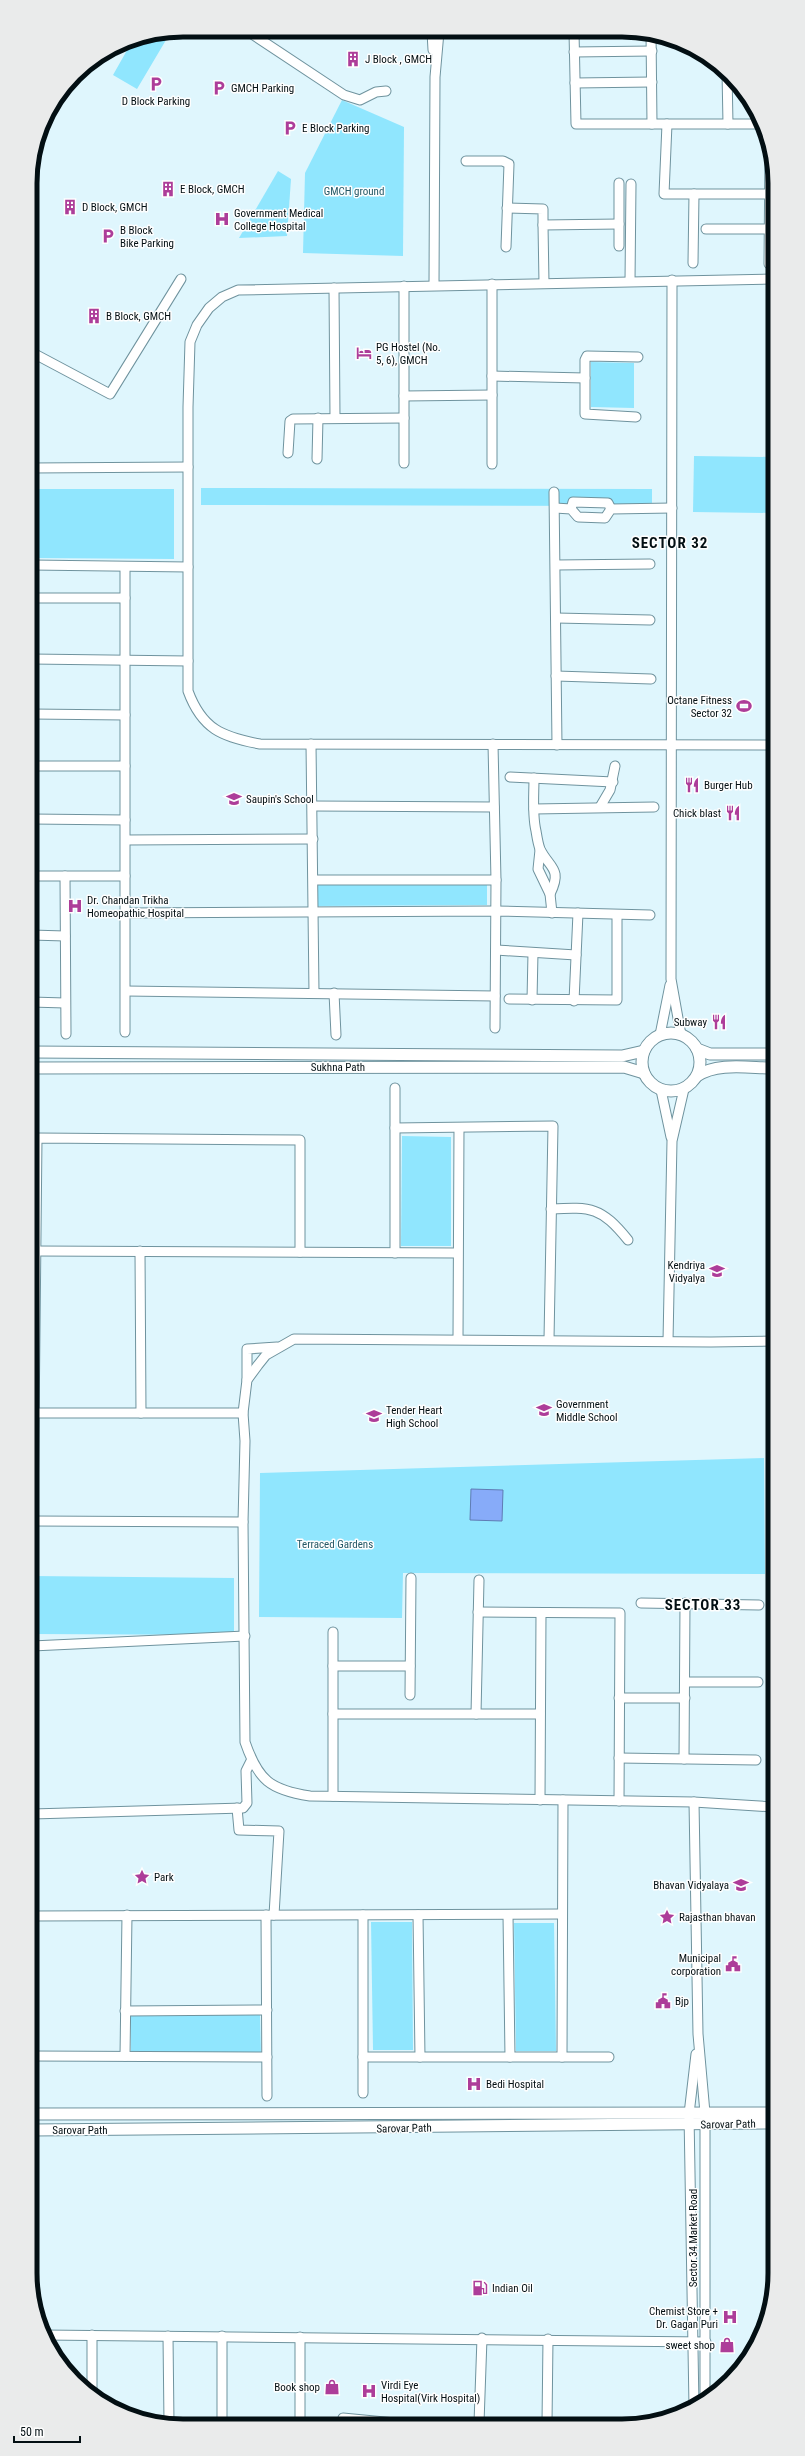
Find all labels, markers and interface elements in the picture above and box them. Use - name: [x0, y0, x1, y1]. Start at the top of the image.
- building icon: J Block , GMCH: [344, 50, 362, 68]
- place label: J Block , GMCH: [365, 53, 432, 66]
- parking icon: D Block Parking: [147, 75, 165, 93]
- parking icon: GMCH Parking: [210, 79, 228, 97]
- place label: GMCH Parking: [231, 82, 294, 95]
- place label: D Block Parking: [122, 95, 190, 108]
- parking icon: E Block Parking: [281, 119, 299, 137]
- place label: E Block Parking: [302, 122, 370, 135]
- building icon: E Block, GMCH: [159, 180, 177, 198]
- place label: E Block, GMCH: [180, 183, 245, 196]
- park label: GMCH ground: [324, 185, 384, 198]
- building icon: D Block, GMCH: [61, 198, 79, 216]
- place label: D Block, GMCH: [82, 201, 147, 214]
- place label: Government Medical College Hospital: [234, 207, 323, 233]
- hospital icon: Government Medical College Hospital: [213, 210, 231, 228]
- place label: B Block Bike Parking: [120, 224, 174, 250]
- parking icon: B Block Bike Parking: [99, 227, 117, 245]
- building icon: B Block, GMCH: [85, 307, 103, 325]
- place label: B Block, GMCH: [106, 310, 171, 323]
- place label: PG Hostel (No. 5, 6), GMCH: [376, 341, 441, 367]
- hotel icon: PG Hostel (No. 5, 6), GMCH: [355, 344, 373, 362]
- district label: SECTOR 32: [632, 534, 708, 552]
- place label: Octane Fitness Sector 32: [667, 694, 732, 720]
- sports icon: Octane Fitness Sector 32: [735, 697, 753, 715]
- restaurant icon: Burger Hub: [683, 776, 701, 794]
- place label: Burger Hub: [704, 779, 753, 792]
- school or university icon: Saupin's School: [225, 790, 243, 808]
- place label: Saupin's School: [246, 793, 314, 806]
- restaurant icon: Chick blast: [724, 804, 742, 822]
- place label: Chick blast: [673, 807, 721, 820]
- place label: Dr. Chandan Trikha Homeopathic Hospital: [87, 894, 184, 920]
- hospital icon: Dr. Chandan Trikha Homeopathic Hospital: [66, 897, 84, 915]
- restaurant icon: Subway: [710, 1013, 728, 1031]
- place label: Subway: [674, 1016, 707, 1029]
- street label: Sukhna Path: [311, 1061, 365, 1074]
- place label: Kendriya Vidyalya: [668, 1259, 705, 1285]
- school or university icon: Kendriya Vidyalya: [708, 1262, 726, 1280]
- place label: Government Middle School: [556, 1398, 618, 1424]
- school or university icon: Government Middle School: [535, 1401, 553, 1419]
- place label: Tender Heart High School: [386, 1404, 442, 1430]
- school or university icon: Tender Heart High School: [365, 1407, 383, 1425]
- park label: Terraced Gardens: [297, 1538, 373, 1551]
- district label: SECTOR 33: [665, 1596, 741, 1614]
- place icon: Park: [133, 1868, 151, 1886]
- place label: Park: [154, 1871, 174, 1884]
- school or university icon: Bhavan Vidyalaya: [732, 1876, 750, 1894]
- place label: Bhavan Vidyalaya: [653, 1879, 729, 1892]
- place icon: Rajasthan bhavan: [658, 1908, 676, 1926]
- place label: Rajasthan bhavan: [679, 1911, 756, 1924]
- place label: Municipal corporation: [671, 1952, 721, 1978]
- public building icon: Municipal corporation: [724, 1955, 742, 1973]
- public building icon: Bjp: [654, 1992, 672, 2010]
- place label: Bjp: [675, 1995, 689, 2008]
- hospital icon: Bedi Hospital: [465, 2075, 483, 2093]
- place label: Bedi Hospital: [486, 2078, 544, 2091]
- street label: Sarovar Path: [700, 2118, 756, 2131]
- street label: Sarovar Path: [376, 2122, 432, 2135]
- street label: Sarovar Path: [52, 2124, 108, 2137]
- street label: Sector 34 Market Road: [687, 2189, 700, 2287]
- fuel station icon: Indian Oil: [471, 2279, 489, 2297]
- place label: Indian Oil: [492, 2282, 533, 2295]
- place label: Chemist Store + Dr. Gagan Puri: [649, 2305, 718, 2331]
- hospital icon: Chemist Store + Dr. Gagan Puri: [721, 2308, 739, 2326]
- shop icon: sweet shop: [718, 2336, 736, 2354]
- place label: sweet shop: [665, 2339, 715, 2352]
- shop icon: Book shop: [323, 2378, 341, 2396]
- place label: Virdi Eye Hospital(Virk Hospital): [381, 2379, 480, 2405]
- place label: Book shop: [274, 2381, 320, 2394]
- hospital icon: Virdi Eye Hospital(Virk Hospital): [360, 2382, 378, 2400]
- scale bar: [14, 2418, 80, 2444]
- text: 50 m: [20, 2425, 44, 2439]

